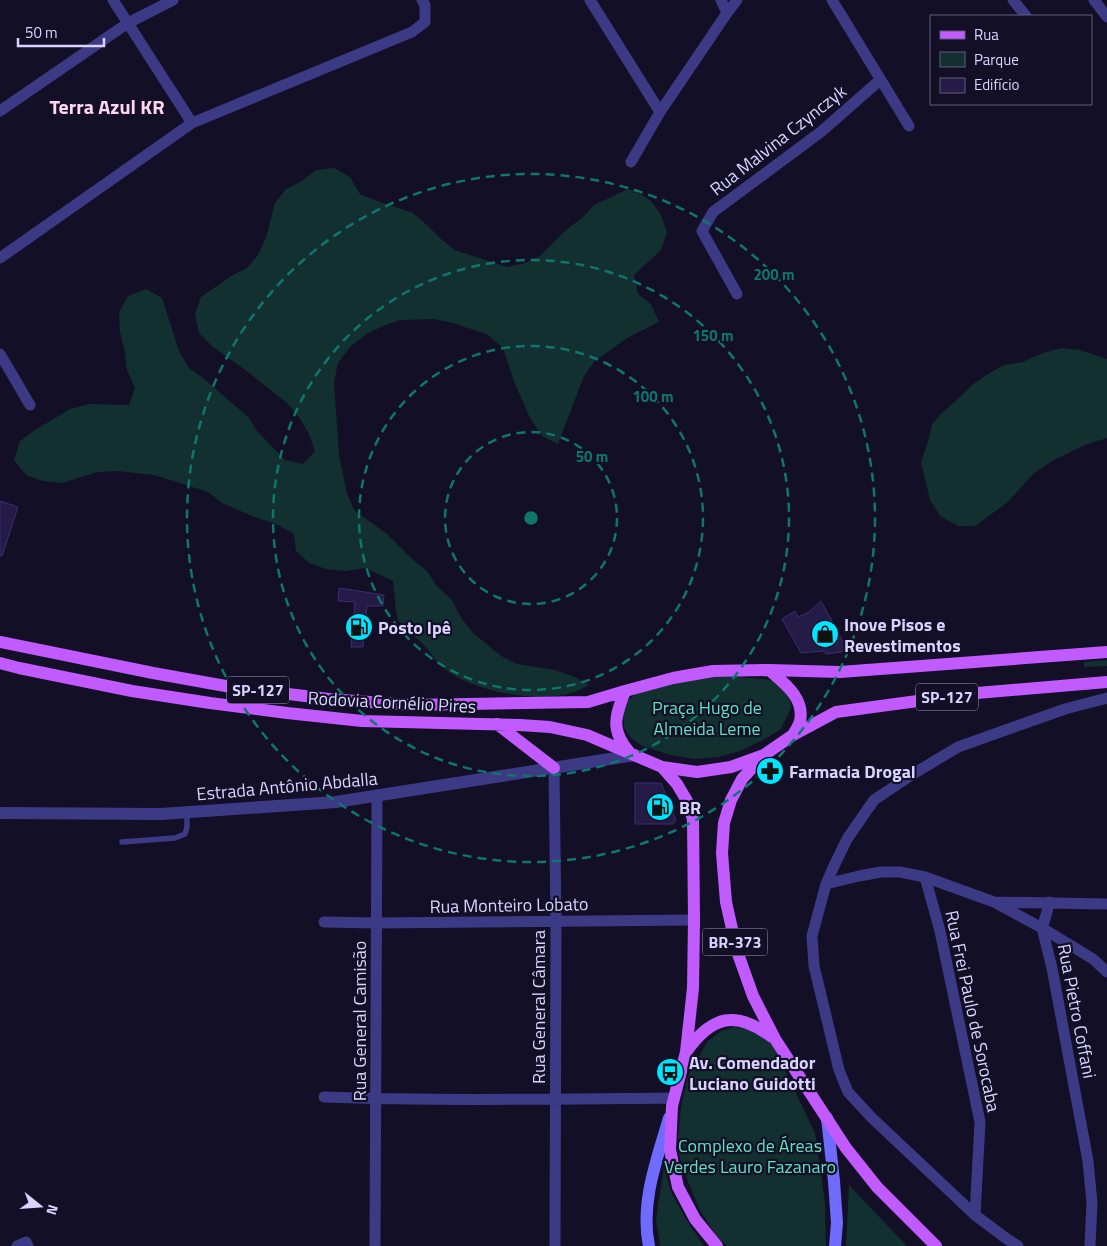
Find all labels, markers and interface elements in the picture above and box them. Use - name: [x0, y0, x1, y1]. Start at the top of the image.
- scale bar: [18, 15, 104, 47]
- legend: [930, 15, 1092, 105]
- text: 50 m: [25, 21, 58, 44]
- text: Rua: [974, 23, 999, 46]
- text: Parque: [974, 48, 1019, 71]
- text: Edifício: [974, 73, 1019, 96]
- street label: Rua Malvina Czynczyk: [704, 78, 852, 202]
- district label: Terra Azul KR: [49, 91, 165, 122]
- text: 200 m: [753, 263, 795, 286]
- text: 150 m: [692, 324, 734, 347]
- text: 100 m: [632, 385, 674, 408]
- text: 50 m: [576, 445, 608, 468]
- centre of rings: [522, 509, 540, 527]
- place label: Inove Pisos e Revestimentos: [844, 611, 961, 659]
- fuel station icon: Posto Ipê: [344, 612, 374, 642]
- place label: Posto Ipê: [378, 614, 451, 641]
- shop icon: Inove Pisos e Revestimentos: [810, 619, 840, 649]
- road number: SP-127: [227, 676, 289, 704]
- street label: Rodovia Cornélio Pires: [307, 684, 477, 720]
- road number: SP-127: [916, 684, 978, 710]
- park label: Praça Hugo de Almeida Leme: [652, 694, 762, 742]
- pharmacy icon: Farmacia Drogal: [755, 756, 785, 786]
- place label: Farmacia Drogal: [789, 758, 916, 785]
- street label: Estrada Antônio Abdalla: [195, 765, 379, 807]
- fuel station icon: BR: [645, 792, 675, 822]
- place label: BR: [679, 794, 701, 821]
- street label: Rua Monteiro Lobato: [429, 890, 589, 920]
- street label: Rua Frei Paulo de Sorocaba: [938, 908, 1008, 1114]
- road number: BR-373: [702, 929, 768, 956]
- street label: Rua General Câmara: [525, 930, 552, 1084]
- street label: Rua General Camisão: [346, 941, 373, 1101]
- street label: Rua Pietro Coffani: [1051, 941, 1103, 1081]
- place label: Av. Comendador Luciano Guidotti: [689, 1049, 816, 1097]
- bus stop icon: Av. Comendador Luciano Guidotti: [655, 1057, 685, 1087]
- park label: Complexo de Áreas Verdes Lauro Fazanaro: [664, 1132, 836, 1180]
- north arrow: [15, 1181, 65, 1231]
- text: N: [41, 1202, 64, 1218]

